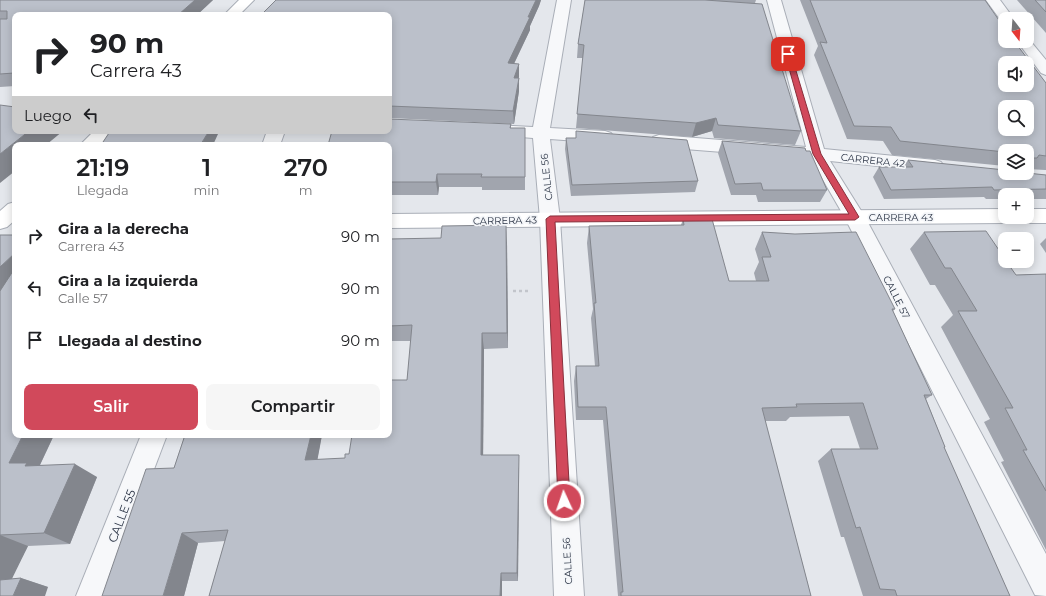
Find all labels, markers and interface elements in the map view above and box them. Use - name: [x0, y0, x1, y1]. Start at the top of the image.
- north arrow: [998, 12, 1034, 48]
- map controls: [998, 12, 1034, 268]
- text: 90 m: [90, 26, 164, 60]
- icon: right: [24, 28, 76, 80]
- pin: [771, 37, 805, 71]
- icon: arrive: [777, 43, 799, 65]
- button: sound: [998, 56, 1034, 92]
- text: Carrera 43: [90, 60, 182, 82]
- button: search: [998, 100, 1034, 136]
- icon: left: [80, 104, 102, 126]
- text: Luego: [24, 106, 72, 125]
- button: layers: [998, 144, 1034, 180]
- street label: CARRERA 42: [840, 151, 906, 170]
- text: 21:19: [76, 153, 129, 182]
- text: 1: [202, 153, 211, 182]
- text: 270: [284, 153, 328, 182]
- street label: CALLE 56: [538, 153, 555, 201]
- text: Llegada: [77, 182, 129, 198]
- text: min: [193, 182, 220, 198]
- text: m: [299, 182, 313, 198]
- button: +: [998, 188, 1034, 224]
- street label: CARRERA 43: [869, 211, 934, 224]
- street label: CARRERA 43: [473, 213, 538, 228]
- text: Gira a la derecha: [58, 219, 189, 238]
- icon: right: [24, 225, 46, 247]
- text: 90 m: [341, 227, 380, 246]
- button: −: [998, 232, 1034, 268]
- text: Carrera 43: [58, 238, 124, 254]
- text: Gira a la izquierda: [58, 271, 198, 290]
- street label: CALLE 57: [880, 274, 913, 321]
- icon: left: [24, 277, 46, 299]
- text: 90 m: [341, 279, 380, 298]
- text: Calle 57: [58, 290, 108, 306]
- icon: arrive: [24, 329, 46, 351]
- text: Llegada al destino: [58, 331, 202, 350]
- text: 90 m: [341, 331, 380, 350]
- button: Salir: [24, 384, 198, 430]
- button: Compartir: [206, 384, 380, 430]
- position arrow: [543, 480, 585, 522]
- street label: CALLE 55: [105, 487, 139, 545]
- street label: CALLE 56: [560, 537, 575, 585]

